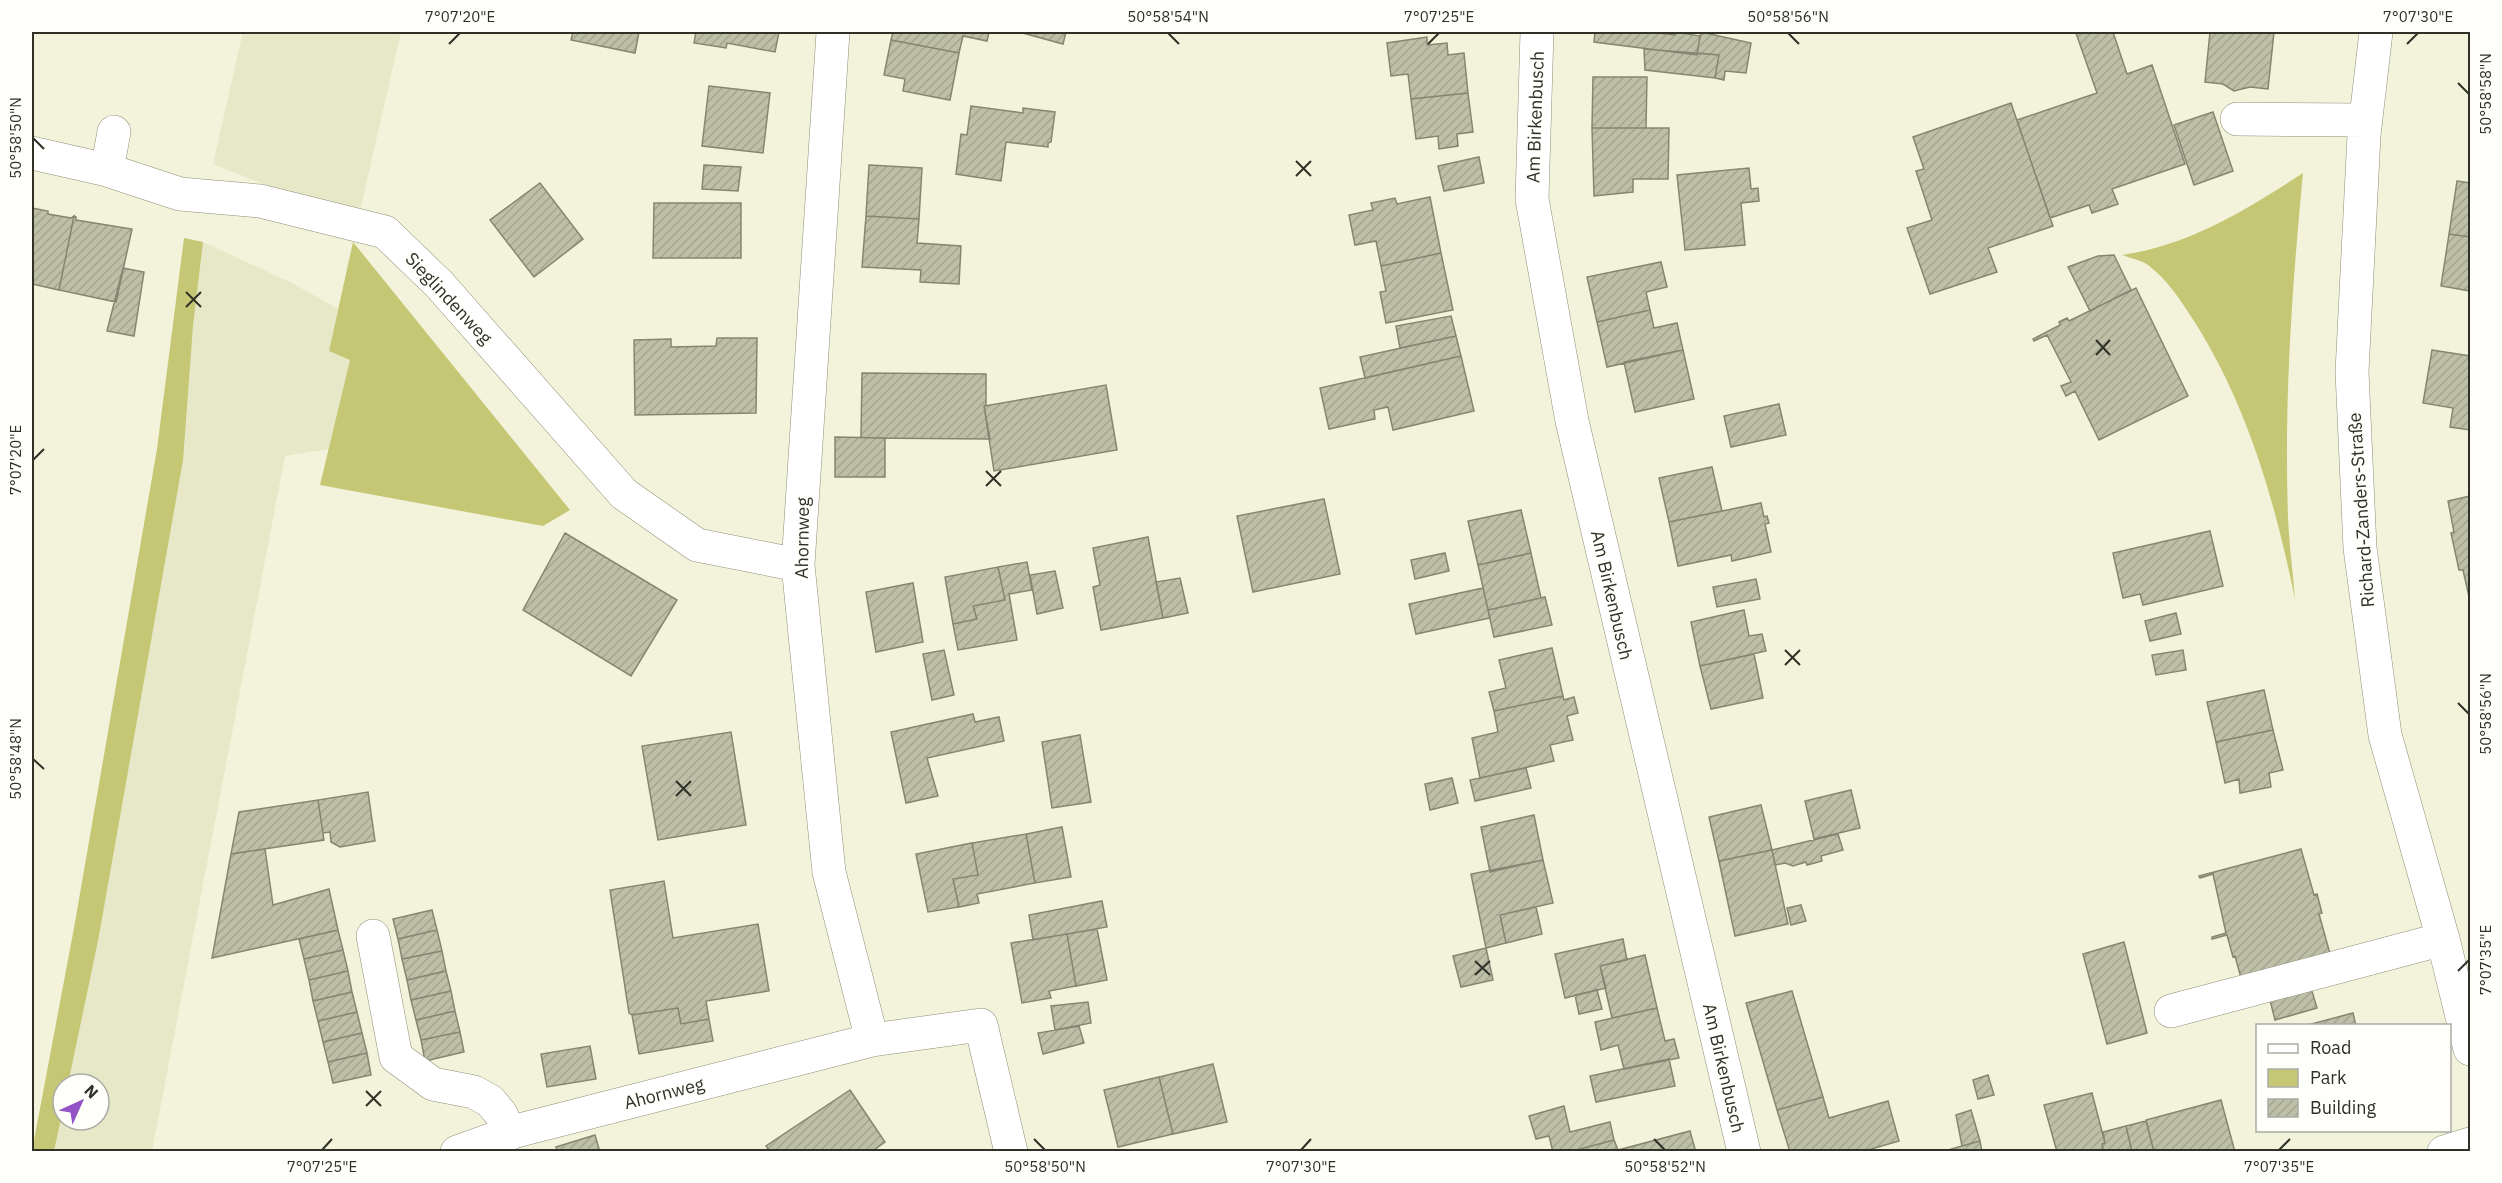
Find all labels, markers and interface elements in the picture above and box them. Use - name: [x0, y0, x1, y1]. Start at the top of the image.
- text: 7°07'20"E: [425, 7, 495, 26]
- text: 50°58'54"N: [1127, 7, 1209, 26]
- text: 7°07'25"E: [1404, 7, 1474, 26]
- text: 50°58'56"N: [1747, 7, 1829, 26]
- text: 7°07'30"E: [2383, 7, 2453, 26]
- street label: Am Birkenbusch: [1521, 50, 1549, 184]
- text: 50°58'58"N: [2476, 53, 2495, 135]
- text: 50°58'50"N: [6, 97, 25, 179]
- street label: Sieglindenweg: [401, 247, 498, 349]
- street label: Richard-Zanders-Straße: [2343, 412, 2379, 608]
- text: 7°07'20"E: [6, 425, 25, 495]
- street label: Ahornweg: [790, 496, 814, 579]
- street label: Am Birkenbusch: [1586, 528, 1638, 662]
- text: 50°58'56"N: [2476, 673, 2495, 755]
- text: 50°58'48"N: [6, 718, 25, 800]
- text: 7°07'35"E: [2476, 925, 2495, 995]
- street label: Am Birkenbusch: [1698, 1001, 1750, 1135]
- legend: [2256, 1024, 2451, 1132]
- text: Road: [2310, 1036, 2351, 1059]
- text: Park: [2310, 1066, 2347, 1089]
- north arrow: [51, 1072, 111, 1132]
- street label: Ahornweg: [622, 1072, 707, 1114]
- text: N: [80, 1080, 103, 1103]
- text: Building: [2310, 1096, 2377, 1119]
- text: 7°07'25"E: [287, 1157, 357, 1176]
- text: 50°58'50"N: [1004, 1157, 1086, 1176]
- text: 7°07'30"E: [1266, 1157, 1336, 1176]
- text: 50°58'52"N: [1624, 1157, 1706, 1176]
- text: 7°07'35"E: [2244, 1157, 2314, 1176]

